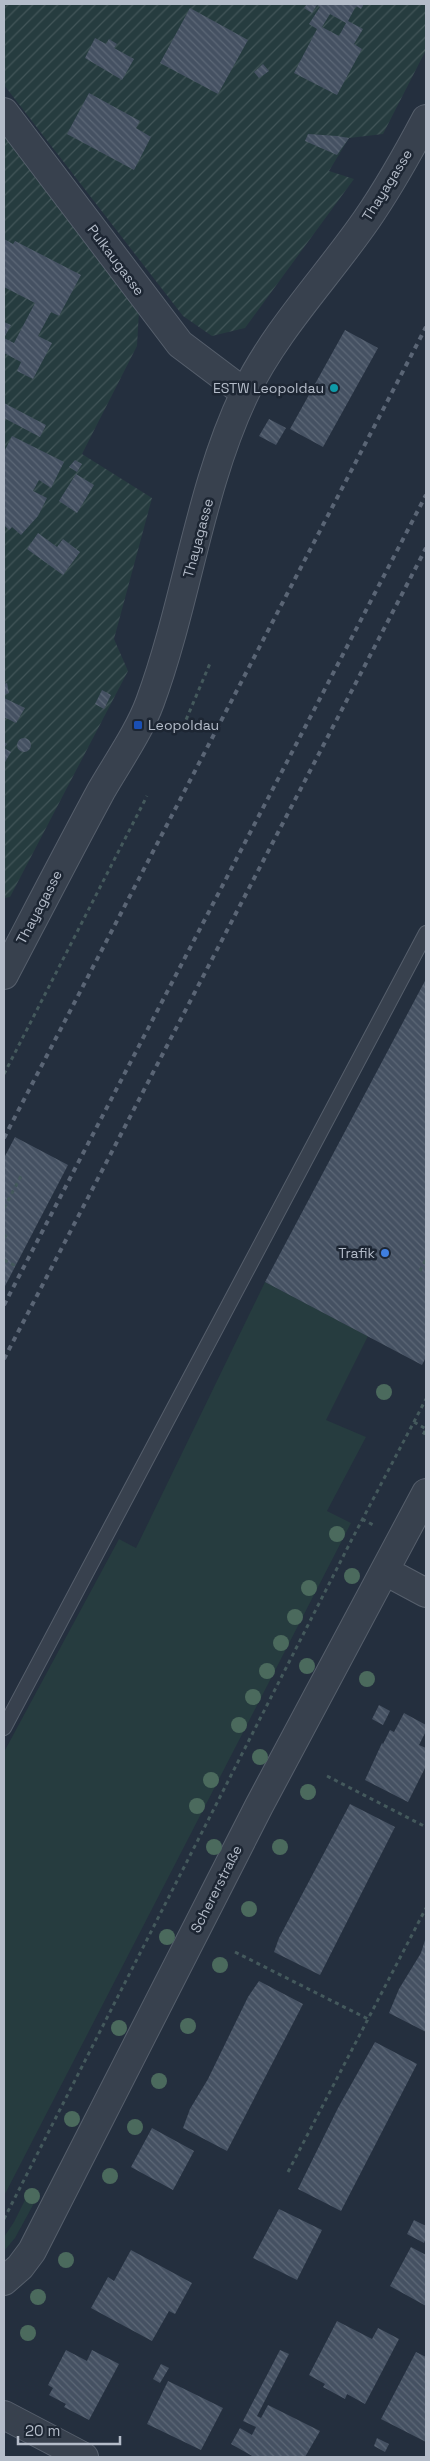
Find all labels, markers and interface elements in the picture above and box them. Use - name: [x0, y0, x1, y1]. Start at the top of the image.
- street label: Thayagasse: [358, 146, 416, 224]
- street label: Pulkaugasse: [83, 221, 149, 299]
- place label: ESTW Leopoldau: [213, 379, 324, 397]
- marker: ESTW Leopoldau: [328, 382, 340, 394]
- street label: Thayagasse: [179, 496, 217, 580]
- place label: Leopoldau: [148, 716, 219, 734]
- marker: Leopoldau: [132, 719, 144, 731]
- street label: Thayagasse: [12, 867, 66, 947]
- place label: Trafik: [338, 1244, 375, 1262]
- marker: Trafik: [379, 1247, 391, 1259]
- street label: Schererstraße: [186, 1842, 246, 1936]
- scale bar: [18, 2414, 120, 2446]
- text: 20 m: [25, 2421, 60, 2440]

